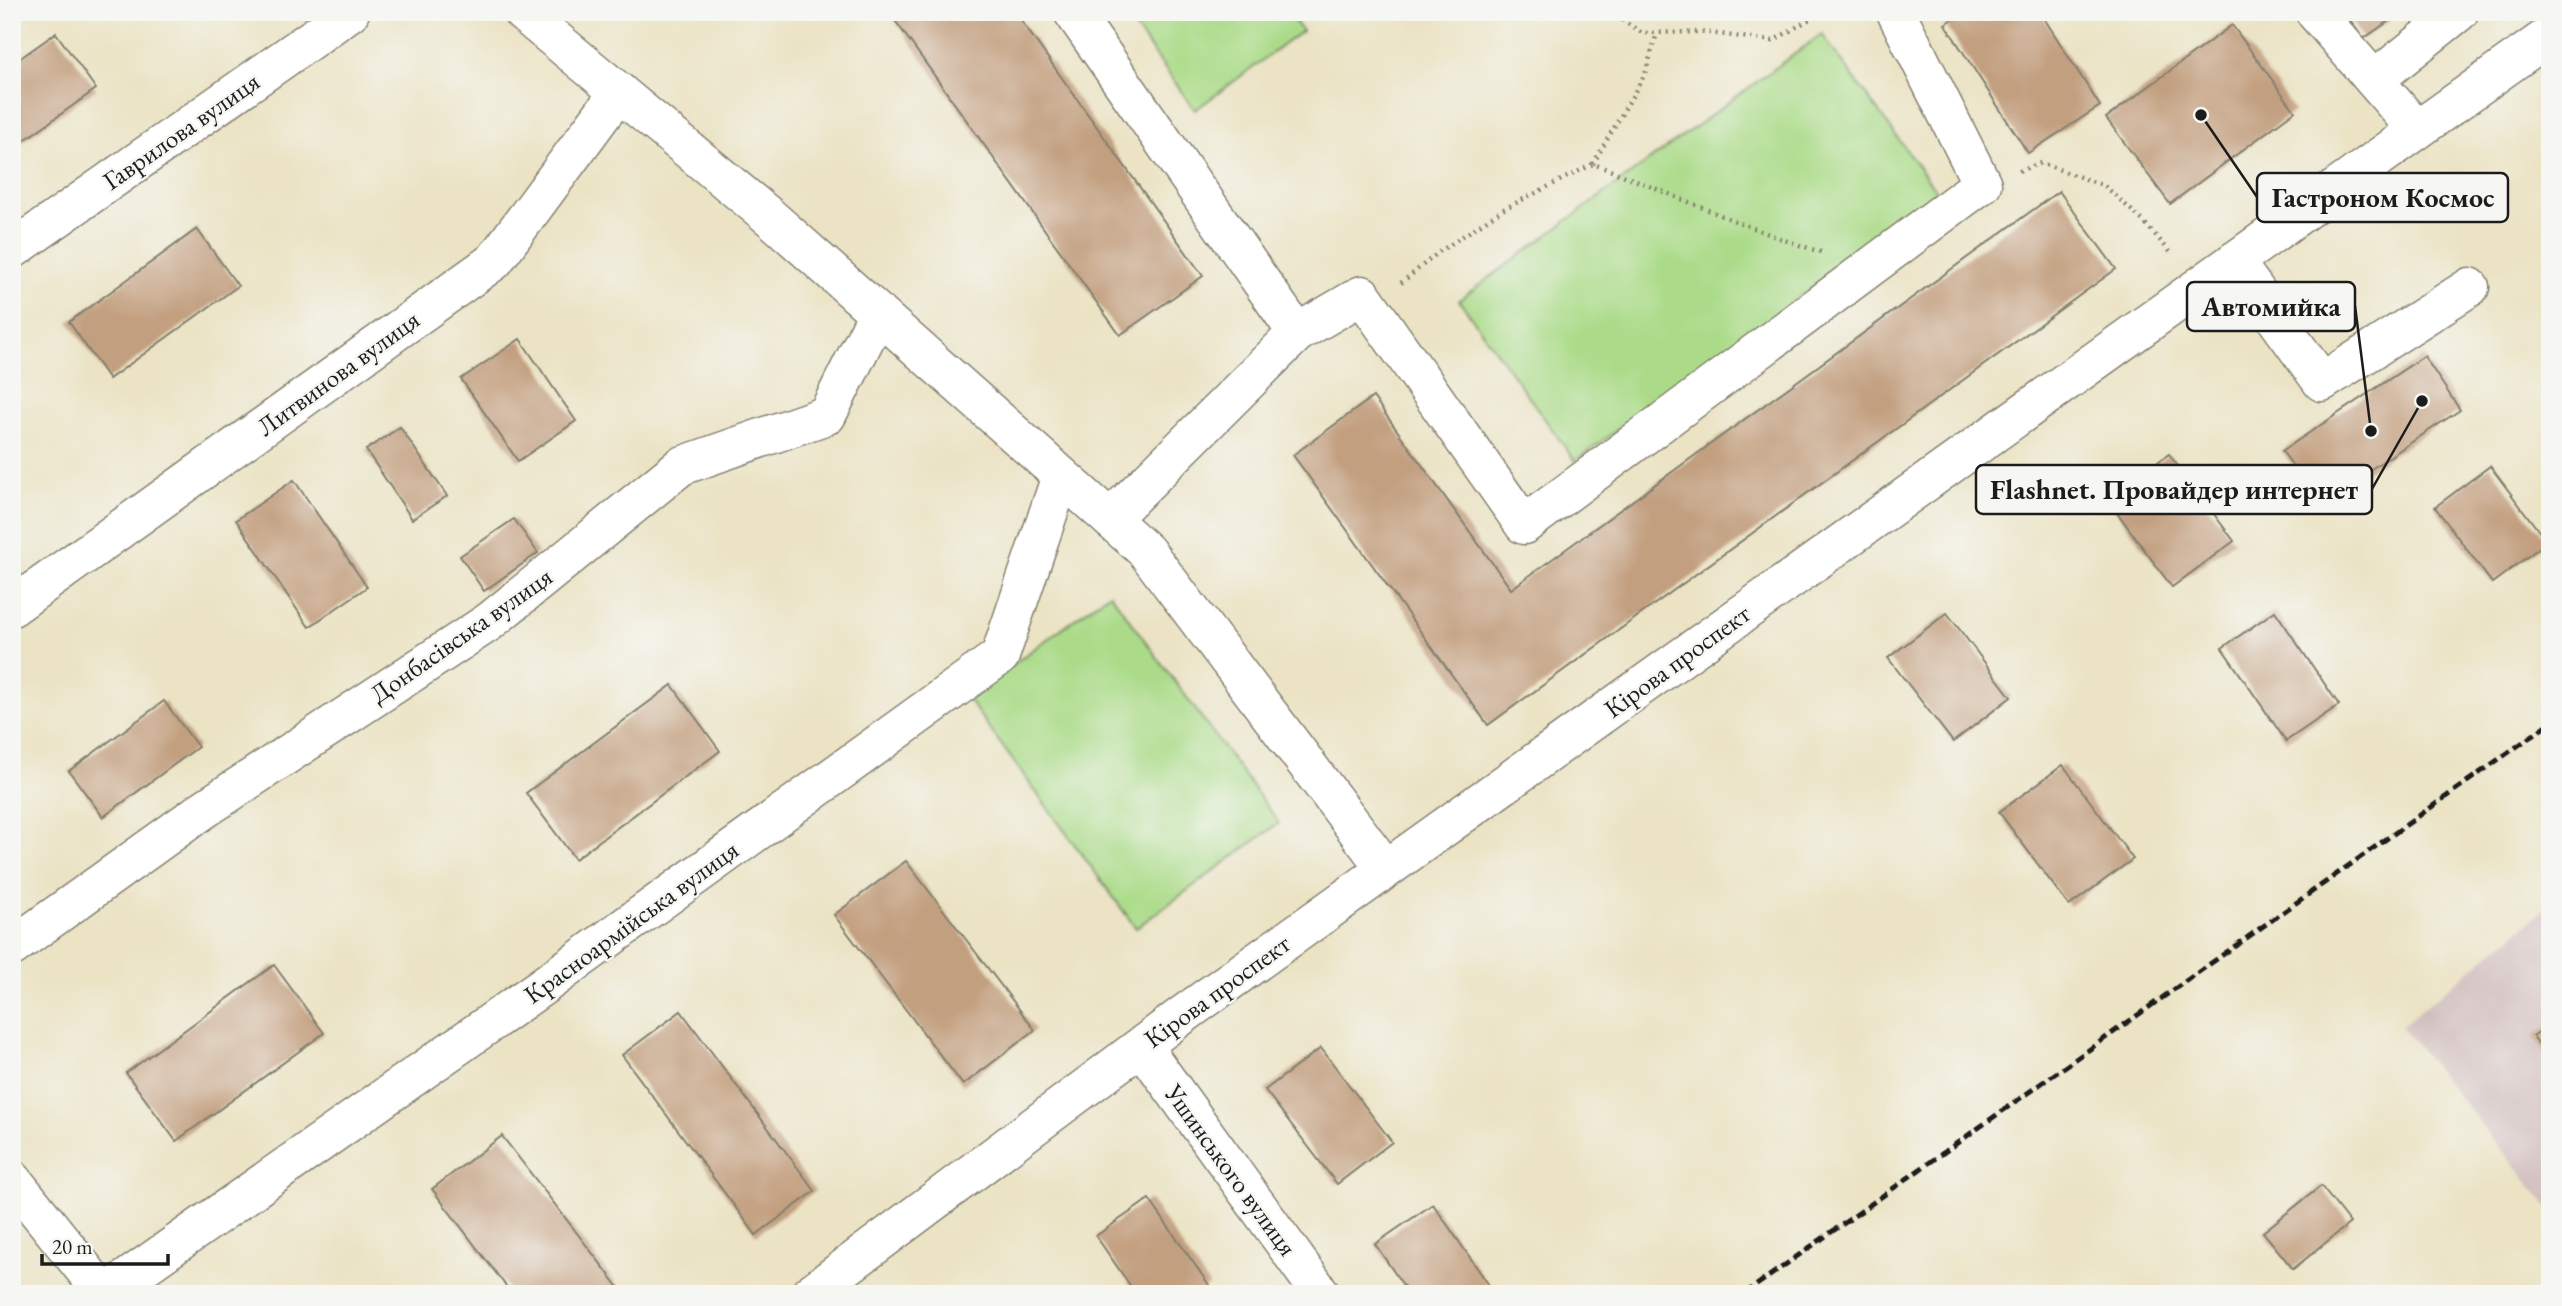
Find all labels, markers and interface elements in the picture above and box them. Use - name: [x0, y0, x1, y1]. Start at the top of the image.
- street label: Гаврилова вулиця: [96, 64, 266, 198]
- callout: Гастроном Космос: [2257, 173, 2508, 222]
- text: Гастроном Космос: [2271, 179, 2495, 215]
- callout: Автомийка: [2187, 282, 2355, 331]
- text: Автомийка: [2200, 288, 2341, 324]
- street label: Литвинова вулиця: [250, 302, 426, 444]
- callout: Flashnet. Провайдер интернет: [1976, 465, 2372, 514]
- text: Flashnet. Провайдер интернет: [1990, 471, 2358, 507]
- street label: Донбасівська вулиця: [363, 559, 559, 711]
- street label: Кірова проспект: [1597, 596, 1757, 725]
- street label: Красноармійська вулиця: [517, 833, 745, 1011]
- street label: Кірова проспект: [1137, 926, 1297, 1055]
- street label: Ушинського вулиця: [1157, 1076, 1305, 1263]
- scale bar: [42, 1222, 168, 1266]
- text: 20 m: [52, 1233, 93, 1260]

